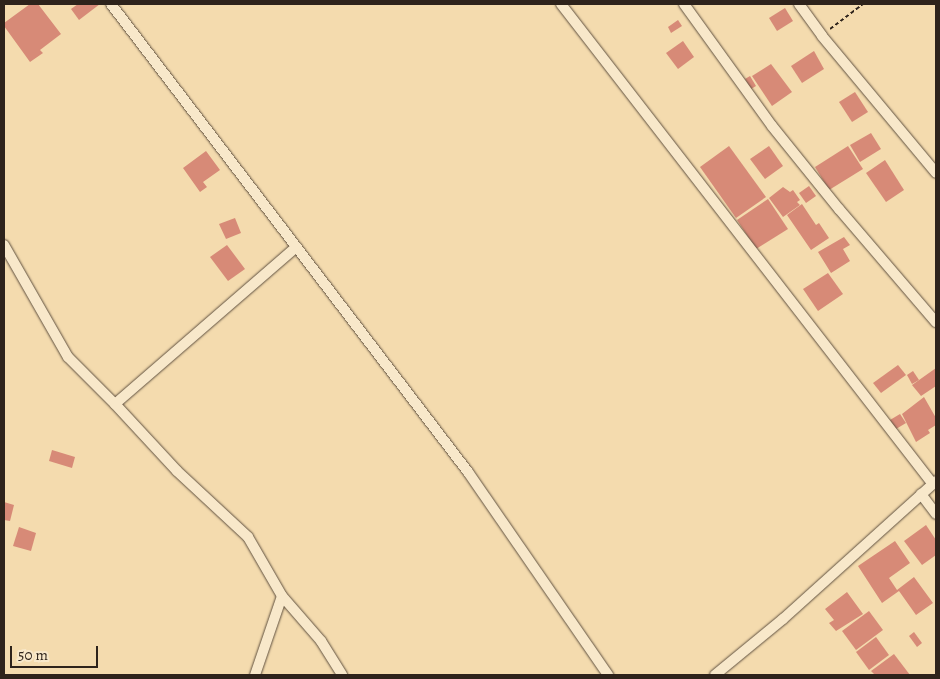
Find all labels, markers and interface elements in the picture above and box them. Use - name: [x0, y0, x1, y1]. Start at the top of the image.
- scale bar: [12, 636, 100, 668]
- text: 50 m: [18, 645, 48, 665]

